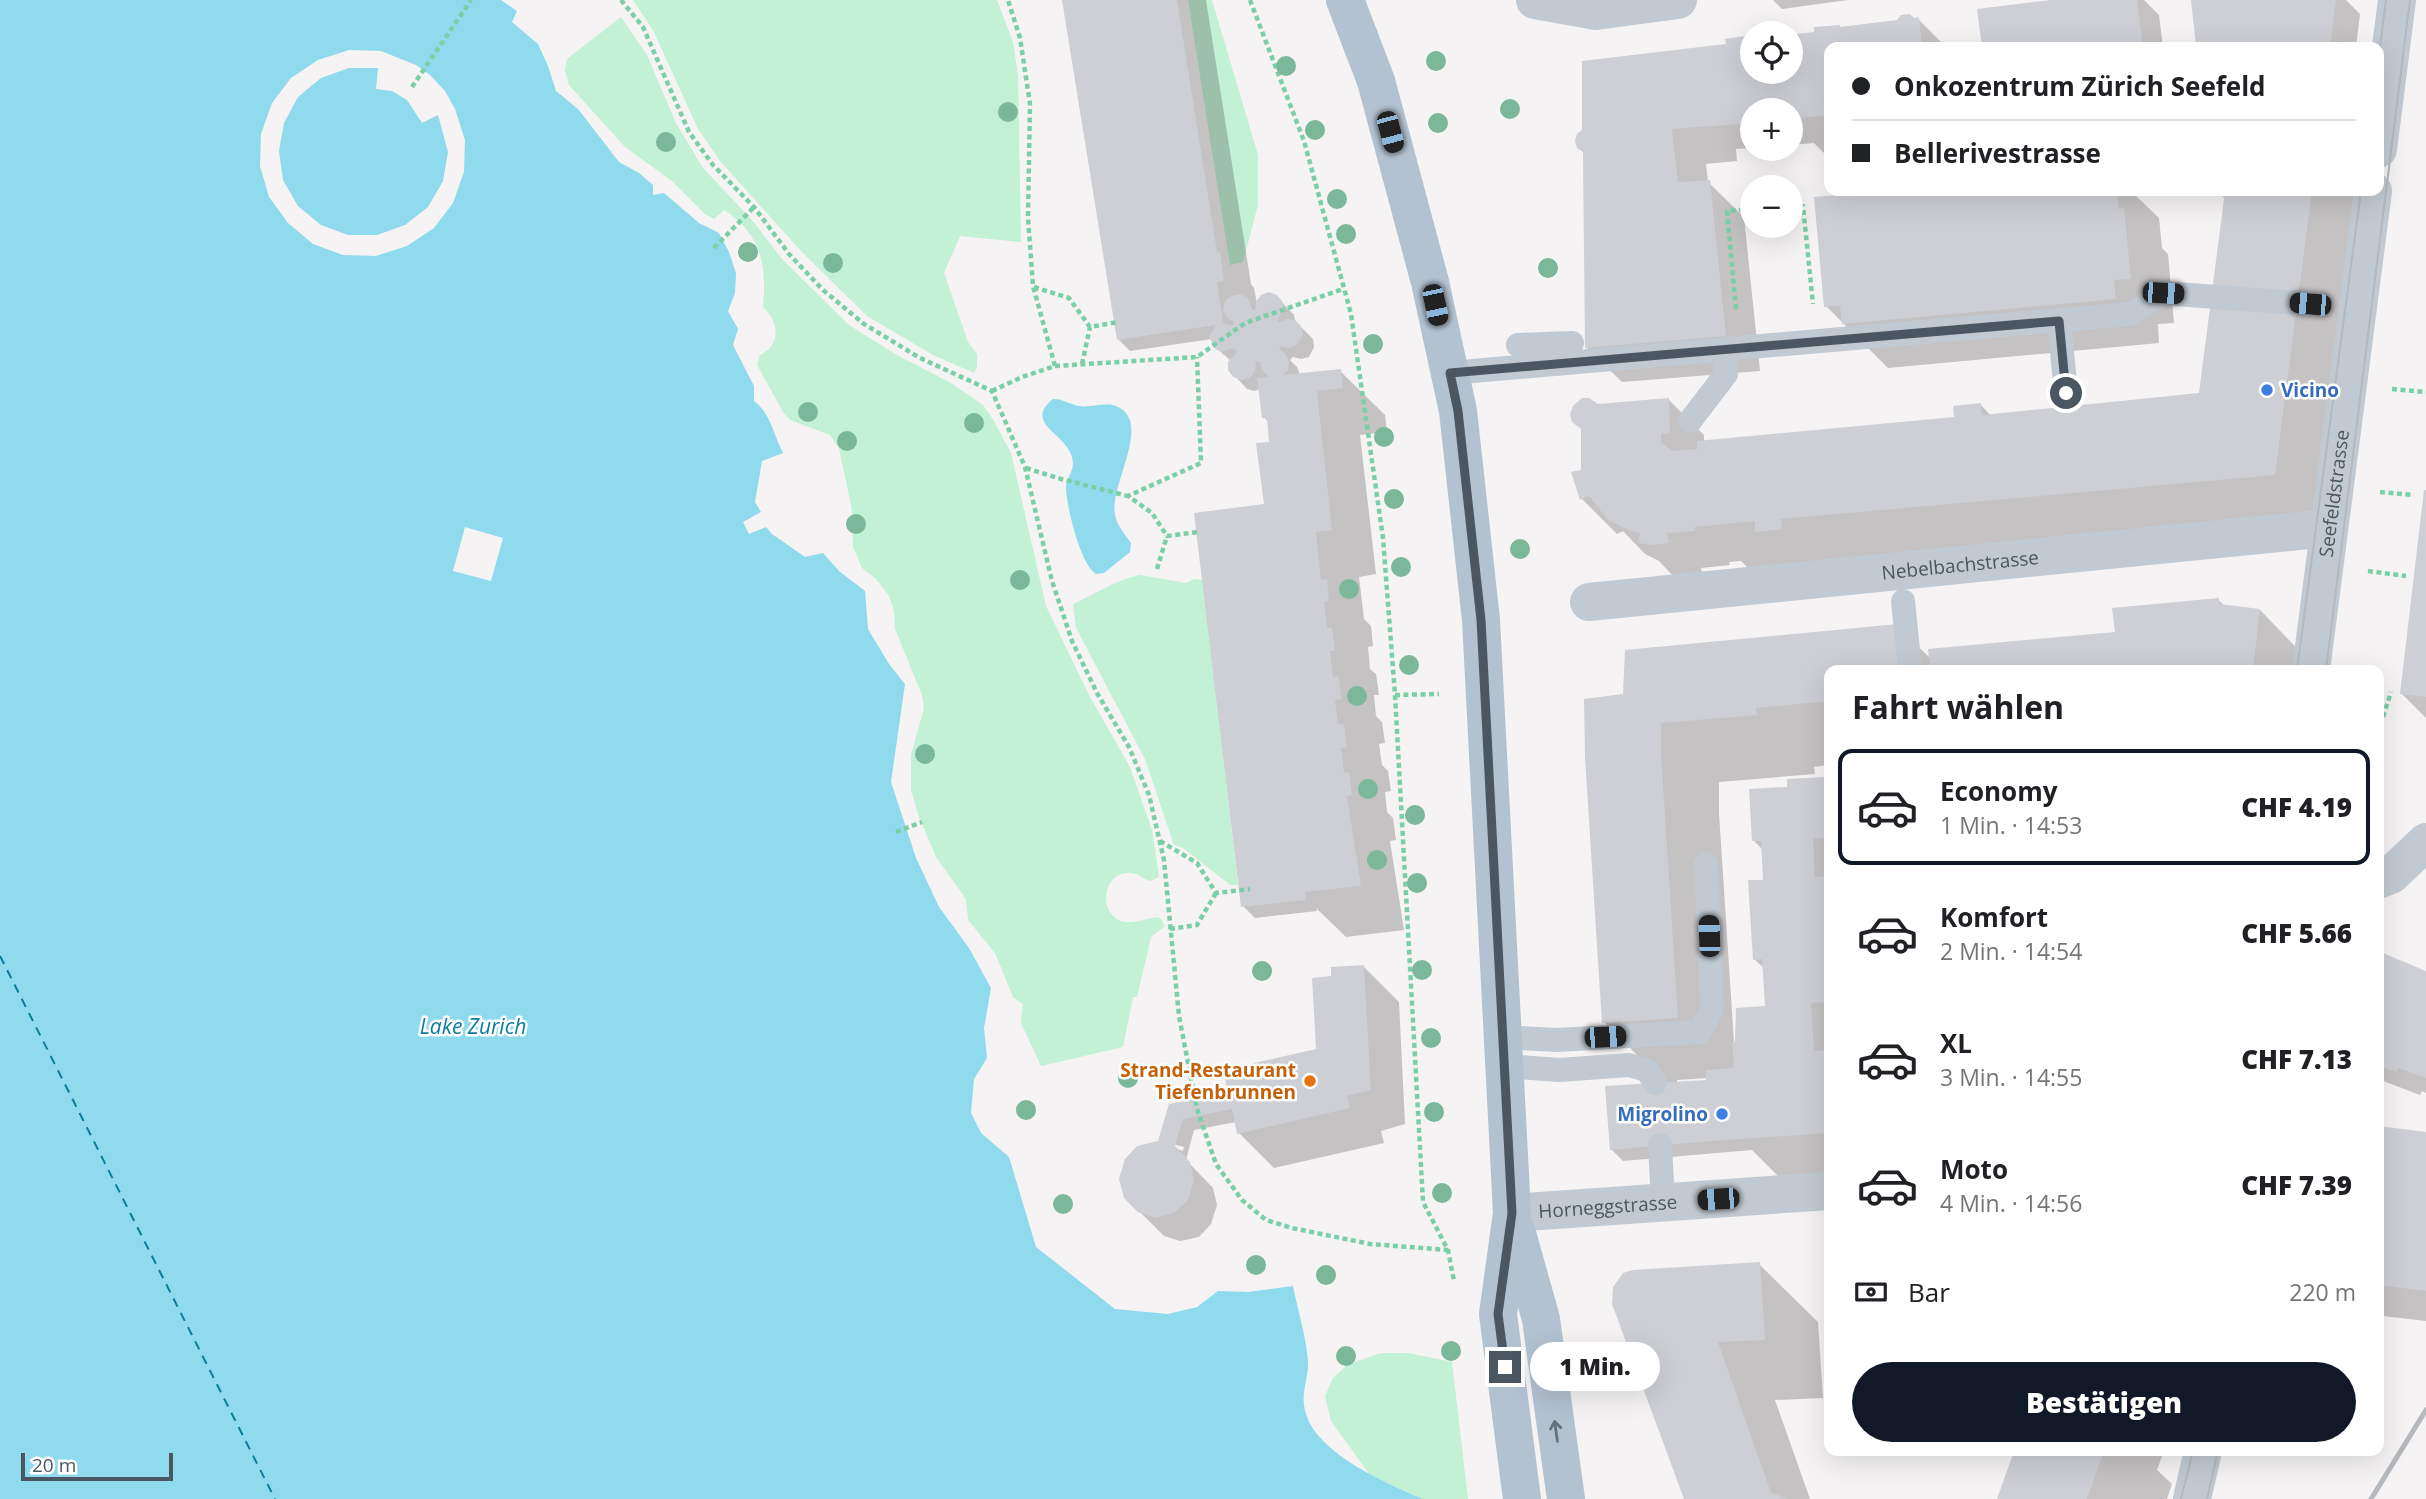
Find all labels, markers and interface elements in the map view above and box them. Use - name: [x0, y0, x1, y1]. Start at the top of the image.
- map controls: [1740, 21, 1803, 238]
- button: locate: [1740, 21, 1803, 84]
- text: Onkozentrum Zürich Seefeld: [1894, 68, 2266, 104]
- button: +: [1740, 98, 1803, 161]
- car: [1375, 109, 1406, 155]
- text: Bellerivestrasse: [1894, 135, 2101, 171]
- button: −: [1740, 175, 1803, 238]
- car: [2142, 281, 2185, 305]
- car: [1421, 282, 1450, 328]
- car: [2289, 292, 2332, 316]
- route start: [2050, 377, 2082, 409]
- place label: Vicino: [2281, 377, 2339, 403]
- marker: Vicino: [2259, 382, 2275, 398]
- street label: Seefeldstrasse: [2313, 428, 2355, 559]
- street label: Nebelbachstrasse: [1880, 544, 2040, 586]
- text: Fahrt wählen: [1852, 685, 2064, 728]
- text: Economy: [1940, 773, 2058, 809]
- icon: car: [1856, 776, 1919, 839]
- text: CHF 4.19: [2241, 789, 2352, 825]
- text: 1 Min. · 14:53: [1940, 809, 2082, 841]
- text: Komfort: [1940, 899, 2048, 935]
- icon: car: [1856, 902, 1919, 965]
- car: [1698, 915, 1721, 957]
- text: CHF 5.66: [2241, 915, 2352, 951]
- text: 2 Min. · 14:54: [1940, 935, 2082, 967]
- water label: Lake Zurich: [420, 1012, 526, 1040]
- car: [1584, 1025, 1627, 1049]
- text: XL: [1940, 1025, 1972, 1061]
- icon: car: [1856, 1028, 1919, 1091]
- text: CHF 7.13: [2241, 1041, 2352, 1077]
- place label: Strand-Restaurant Tiefenbrunnen: [1120, 1057, 1296, 1105]
- text: 3 Min. · 14:55: [1940, 1061, 2082, 1093]
- marker: Strand-Restaurant Tiefenbrunnen: [1302, 1073, 1318, 1089]
- place label: Migrolino: [1617, 1101, 1708, 1127]
- marker: Migrolino: [1714, 1106, 1730, 1122]
- text: Moto: [1940, 1151, 2008, 1187]
- icon: car: [1856, 1154, 1919, 1217]
- text: CHF 7.39: [2241, 1167, 2352, 1203]
- car: [1697, 1187, 1740, 1211]
- text: 4 Min. · 14:56: [1940, 1187, 2082, 1219]
- street label: Horneggstrasse: [1537, 1189, 1678, 1224]
- icon: cash: [1852, 1273, 1890, 1311]
- text: Bar: [1908, 1274, 1950, 1310]
- text: 220 m: [2289, 1276, 2356, 1308]
- callout: 1 Min.: [1530, 1342, 1659, 1392]
- text: 1 Min.: [1559, 1350, 1631, 1382]
- route end: [1489, 1351, 1521, 1383]
- button: Bestätigen: [1852, 1362, 2356, 1442]
- one-way arrow: [1550, 1421, 1563, 1443]
- scale bar: [21, 1450, 173, 1482]
- text: 20 m: [32, 1452, 76, 1478]

